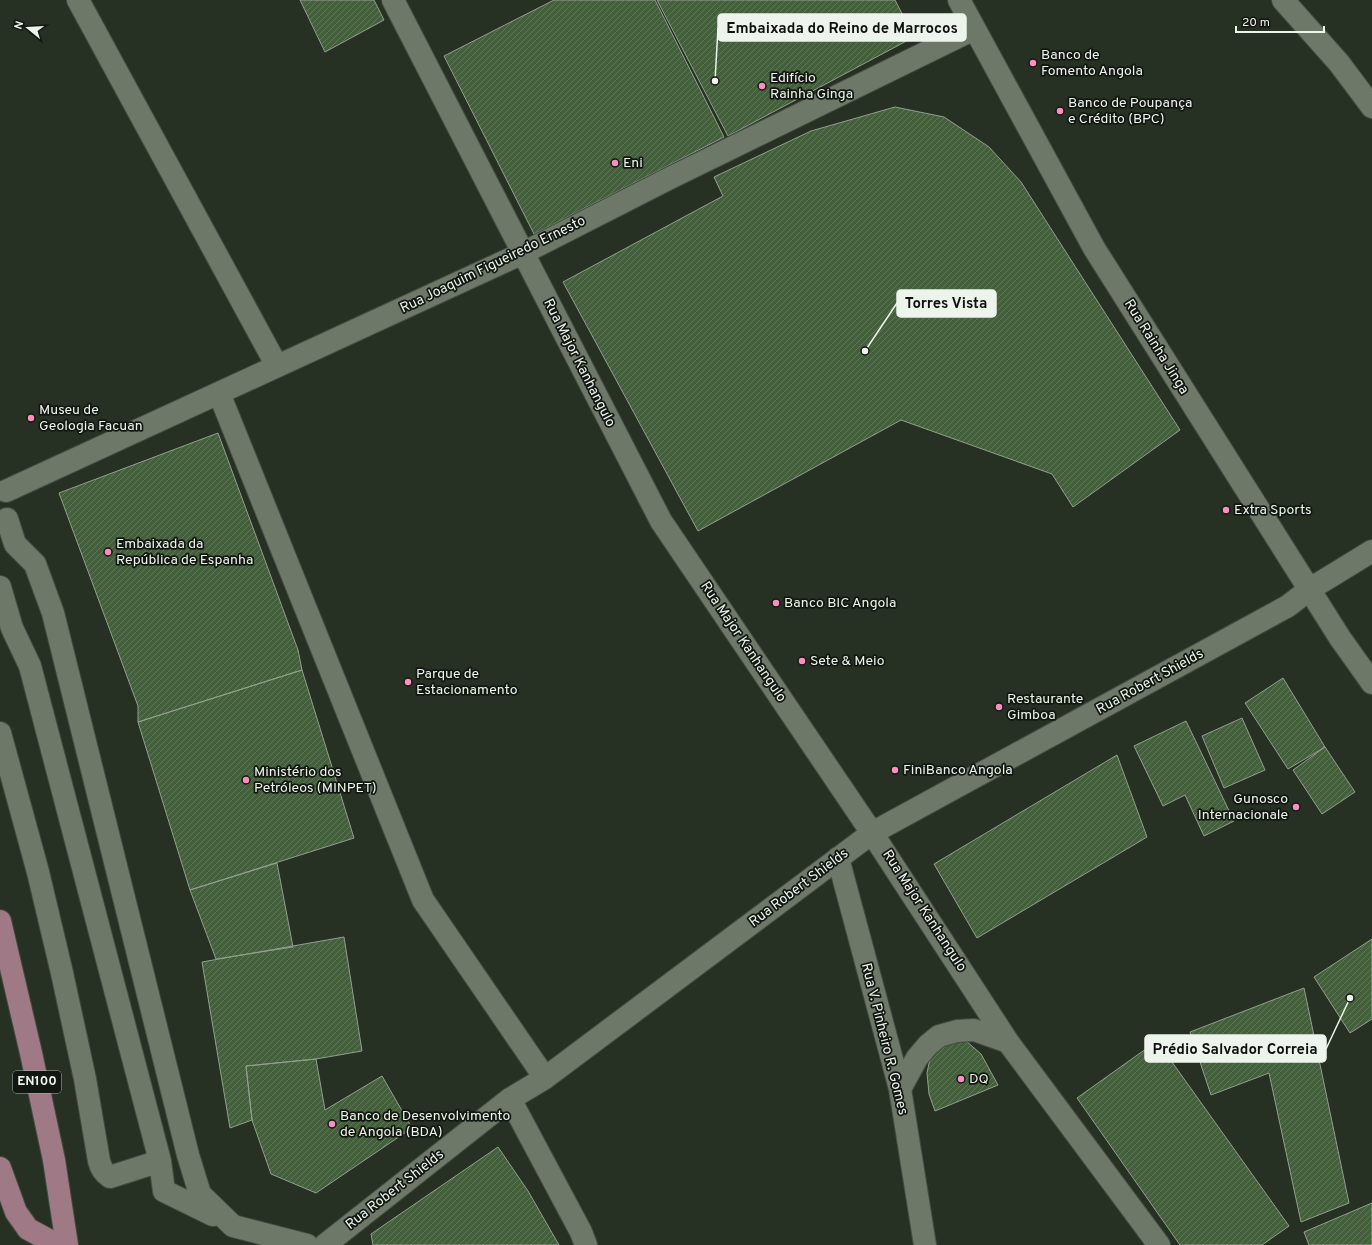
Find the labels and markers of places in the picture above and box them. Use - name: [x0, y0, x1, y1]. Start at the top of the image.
- callout: Embaixada do Reino de Marrocos: [718, 14, 966, 41]
- place label: Banco de Fomento Angola: [1041, 47, 1143, 80]
- marker: Banco de Fomento Angola: [1028, 58, 1038, 68]
- place label: Edifício Rainha Ginga: [770, 70, 853, 103]
- marker: Edifício Rainha Ginga: [757, 81, 767, 91]
- place label: Banco de Poupança e Crédito (BPC): [1068, 95, 1192, 128]
- marker: Banco de Poupança e Crédito (BPC): [1055, 106, 1065, 116]
- place label: Eni: [623, 155, 643, 172]
- marker: Eni: [610, 158, 620, 168]
- callout: Torres Vista: [897, 290, 996, 317]
- place label: Museu de Geologia Facuan: [39, 402, 143, 435]
- marker: Museu de Geologia Facuan: [26, 413, 36, 423]
- place label: Extra Sports: [1234, 502, 1312, 519]
- marker: Extra Sports: [1221, 505, 1231, 515]
- place label: Embaixada da República de Espanha: [116, 536, 253, 569]
- marker: Embaixada da República de Espanha: [103, 547, 113, 557]
- place label: Banco BIC Angola: [784, 595, 896, 612]
- marker: Banco BIC Angola: [771, 598, 781, 608]
- place label: Sete & Meio: [810, 653, 885, 670]
- marker: Sete & Meio: [797, 656, 807, 666]
- place label: Parque de Estacionamento: [416, 666, 518, 699]
- marker: Parque de Estacionamento: [403, 677, 413, 687]
- place label: Restaurante Gimboa: [1007, 691, 1083, 724]
- marker: Restaurante Gimboa: [994, 702, 1004, 712]
- place label: FiniBanco Angola: [903, 762, 1013, 779]
- place label: Ministério dos Petróleos (MINPET): [254, 764, 377, 797]
- marker: FiniBanco Angola: [890, 765, 900, 775]
- marker: Ministério dos Petróleos (MINPET): [241, 775, 251, 785]
- place label: Gunosco Internacionale: [1198, 791, 1288, 824]
- marker: Gunosco Internacionale: [1291, 802, 1301, 812]
- callout: Prédio Salvador Correia: [1145, 1035, 1326, 1062]
- place label: DQ: [969, 1071, 989, 1088]
- marker: DQ: [956, 1074, 966, 1084]
- place label: Banco de Desenvolvimento de Angola (BDA): [340, 1108, 510, 1141]
- marker: Banco de Desenvolvimento de Angola (BDA): [327, 1119, 337, 1129]

